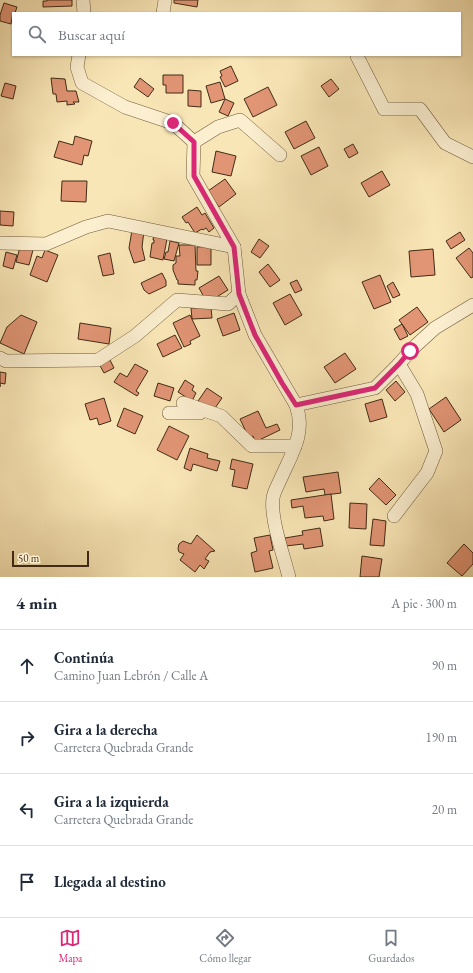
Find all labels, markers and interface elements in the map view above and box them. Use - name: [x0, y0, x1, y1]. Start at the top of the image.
- search box: [12, 12, 461, 56]
- icon: search: [26, 23, 48, 45]
- text: Buscar aquí: [58, 25, 125, 44]
- route end: [164, 114, 182, 132]
- route start: [401, 342, 419, 360]
- scale bar: [12, 549, 89, 568]
- text: 50 m: [18, 551, 39, 565]
- text: 4 min: [16, 592, 57, 614]
- text: A pie · 300 m: [391, 595, 457, 612]
- text: Continúa: [54, 648, 114, 667]
- icon: ahead: [16, 655, 38, 677]
- text: 90 m: [432, 657, 457, 674]
- text: Camino Juan Lebrón / Calle A: [54, 667, 208, 684]
- text: Gira a la derecha: [54, 720, 158, 739]
- icon: right: [16, 727, 38, 749]
- text: 190 m: [426, 729, 457, 746]
- text: Carretera Quebrada Grande: [54, 739, 193, 756]
- text: Gira a la izquierda: [54, 792, 169, 811]
- icon: left: [16, 799, 38, 821]
- text: 20 m: [432, 801, 457, 818]
- text: Carretera Quebrada Grande: [54, 811, 193, 828]
- icon: arrive: [16, 871, 38, 893]
- text: Llegada al destino: [54, 872, 166, 891]
- tab: Mapa: [58, 927, 82, 965]
- tab: Cómo llegar: [199, 927, 251, 965]
- tab: Guardados: [368, 927, 415, 965]

